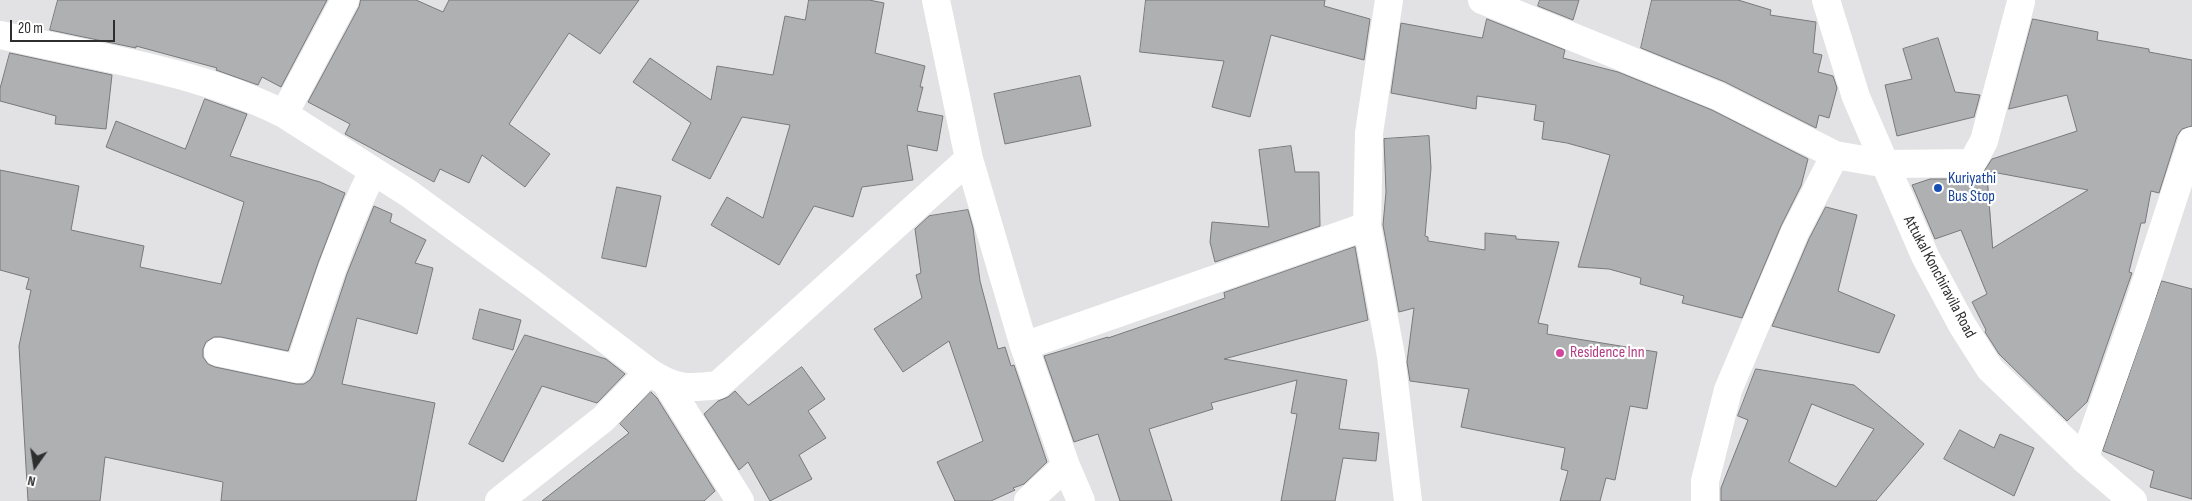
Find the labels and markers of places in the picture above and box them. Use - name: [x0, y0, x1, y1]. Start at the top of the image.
- place label: Kuriyathi Bus Stop: [1948, 169, 1996, 207]
- marker: Kuriyathi Bus Stop: [1932, 182, 1944, 194]
- place label: Residence Inn: [1570, 343, 1645, 363]
- marker: Residence Inn: [1554, 347, 1566, 359]

